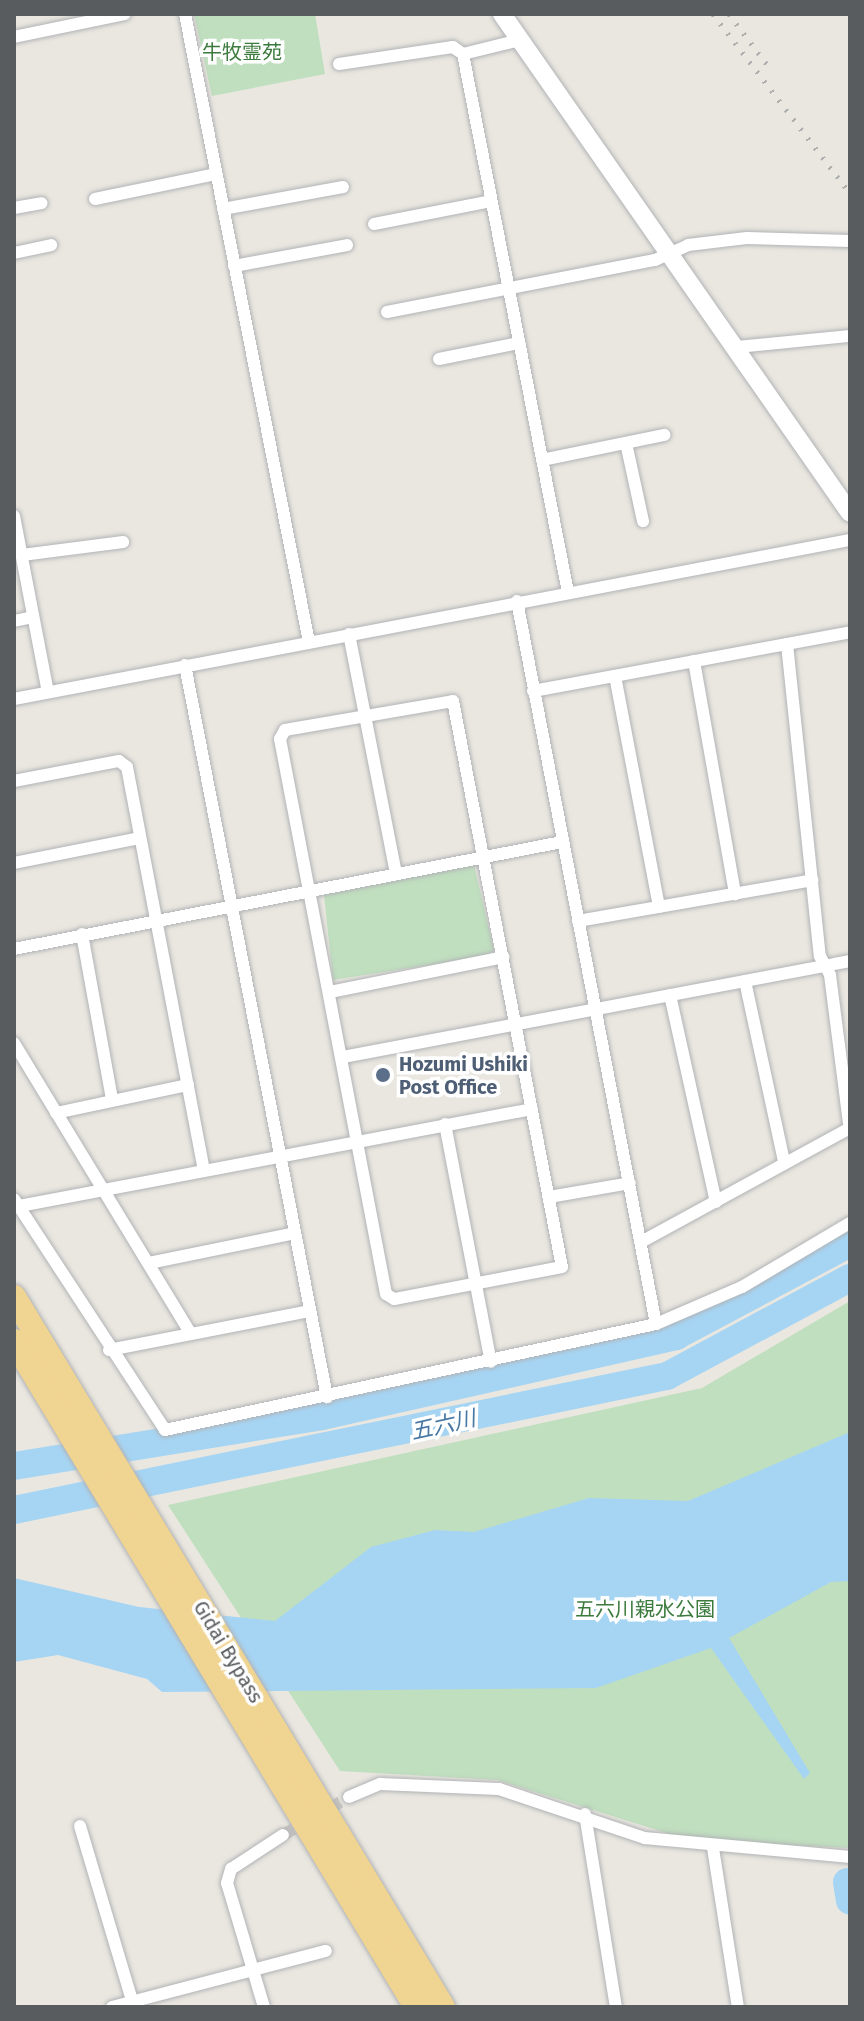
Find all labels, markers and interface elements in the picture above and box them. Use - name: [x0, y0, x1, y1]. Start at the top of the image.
- park label: 牛牧霊苑: [202, 40, 282, 64]
- place label: Hozumi Ushiki Post Office: [399, 1052, 528, 1099]
- marker: Hozumi Ushiki Post Office: [374, 1066, 392, 1084]
- water label: 五六川: [408, 1405, 478, 1445]
- street label: Gidai Bypass: [188, 1597, 268, 1707]
- park label: 五六川親水公園: [575, 1597, 715, 1621]

